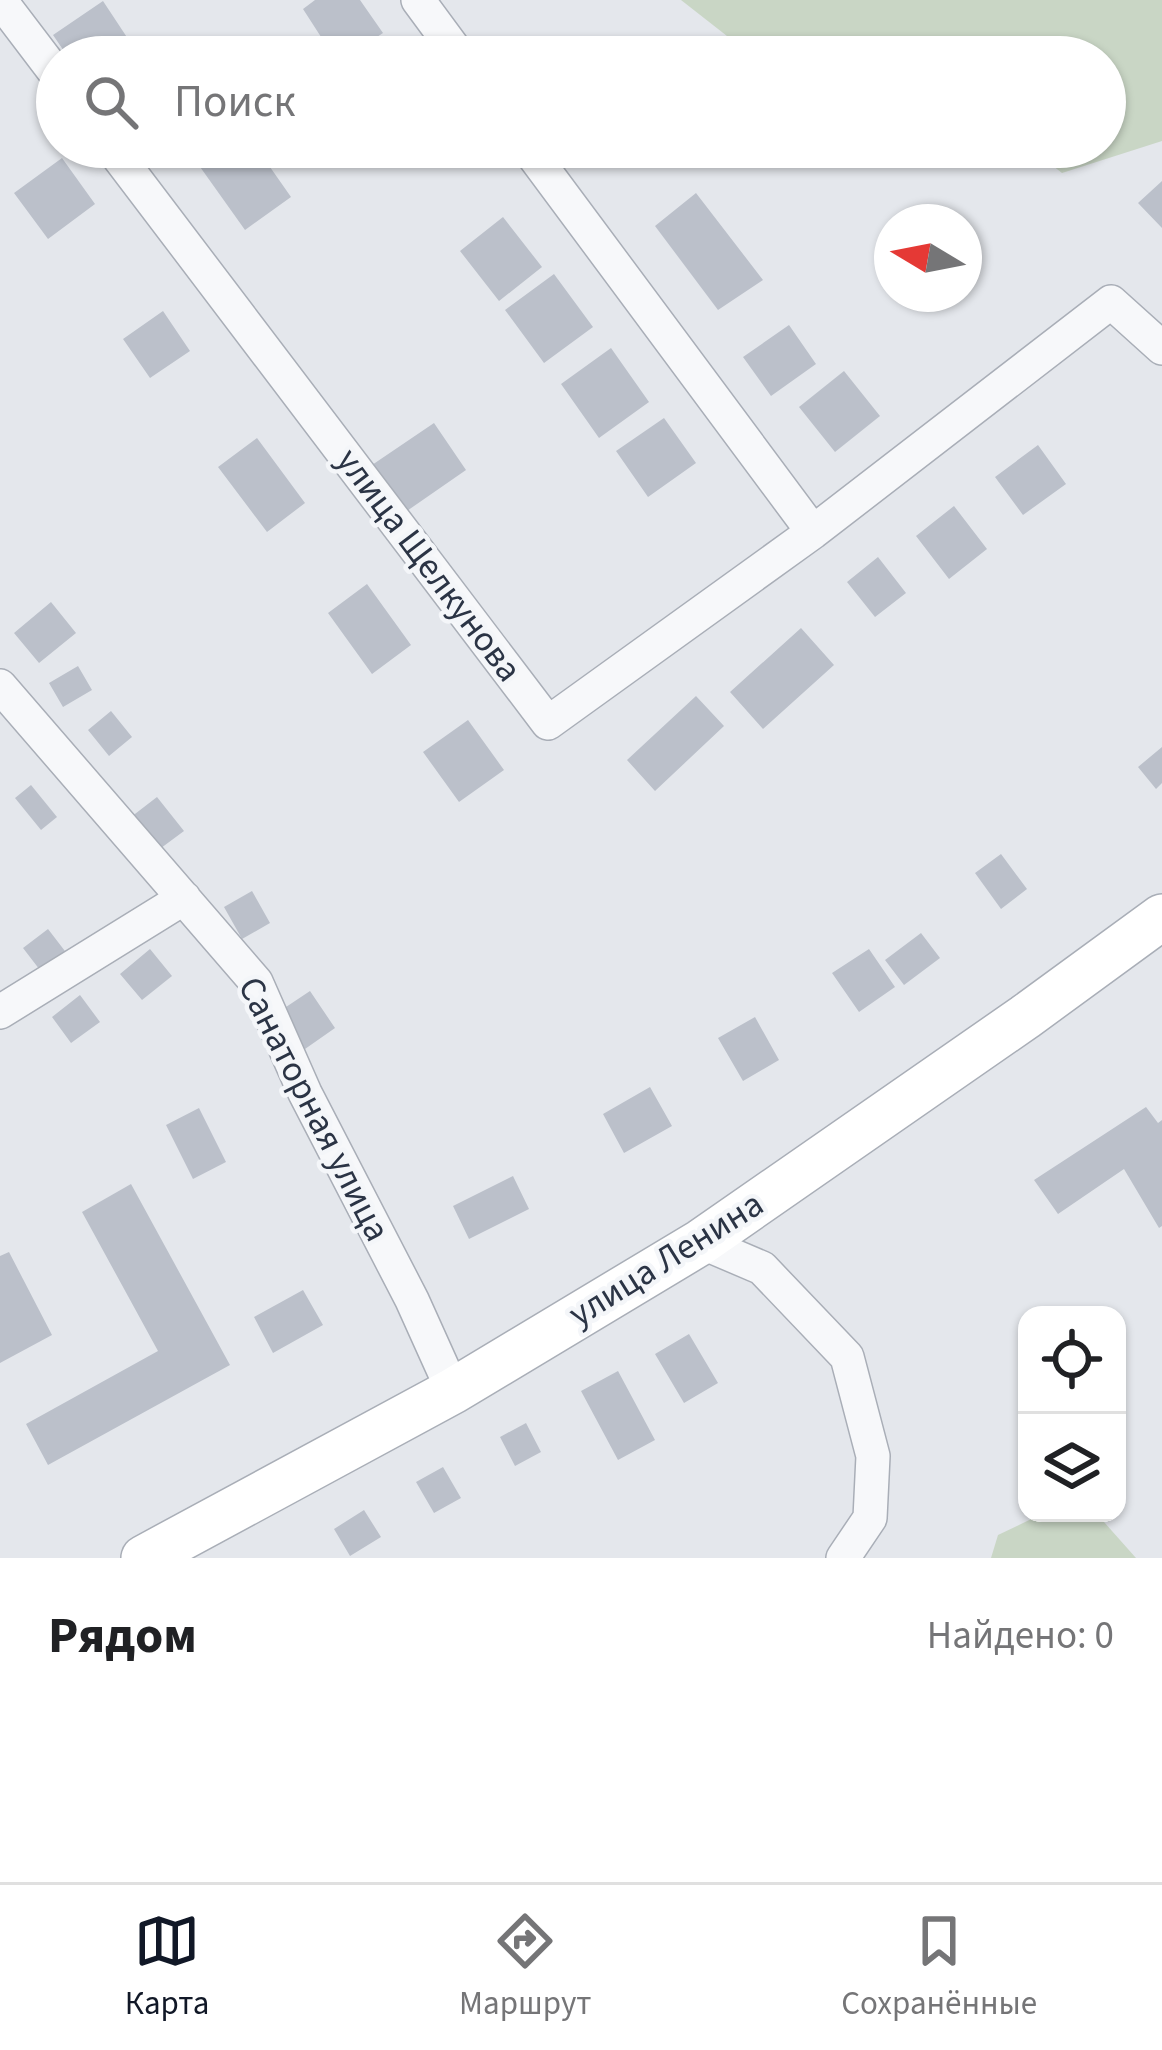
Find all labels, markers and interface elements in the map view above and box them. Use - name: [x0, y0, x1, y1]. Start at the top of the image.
- search box: [36, 36, 1126, 168]
- icon: search: [78, 69, 144, 135]
- text: Поиск: [174, 70, 296, 134]
- north arrow: [874, 204, 982, 312]
- street label: улица Щелкунова: [324, 438, 534, 692]
- street label: Санаторная улица: [225, 968, 403, 1250]
- street label: улица Ленина: [559, 1179, 773, 1339]
- map controls: [1018, 1306, 1126, 1522]
- button: locate: [1018, 1306, 1126, 1414]
- button: layers: [1018, 1414, 1126, 1522]
- text: Рядом: [48, 1600, 197, 1672]
- text: Найдено: 0: [927, 1608, 1114, 1664]
- tab: Карта: [125, 1908, 209, 2027]
- tab: Маршрут: [459, 1908, 592, 2027]
- tab: Сохранённые: [841, 1908, 1037, 2027]

